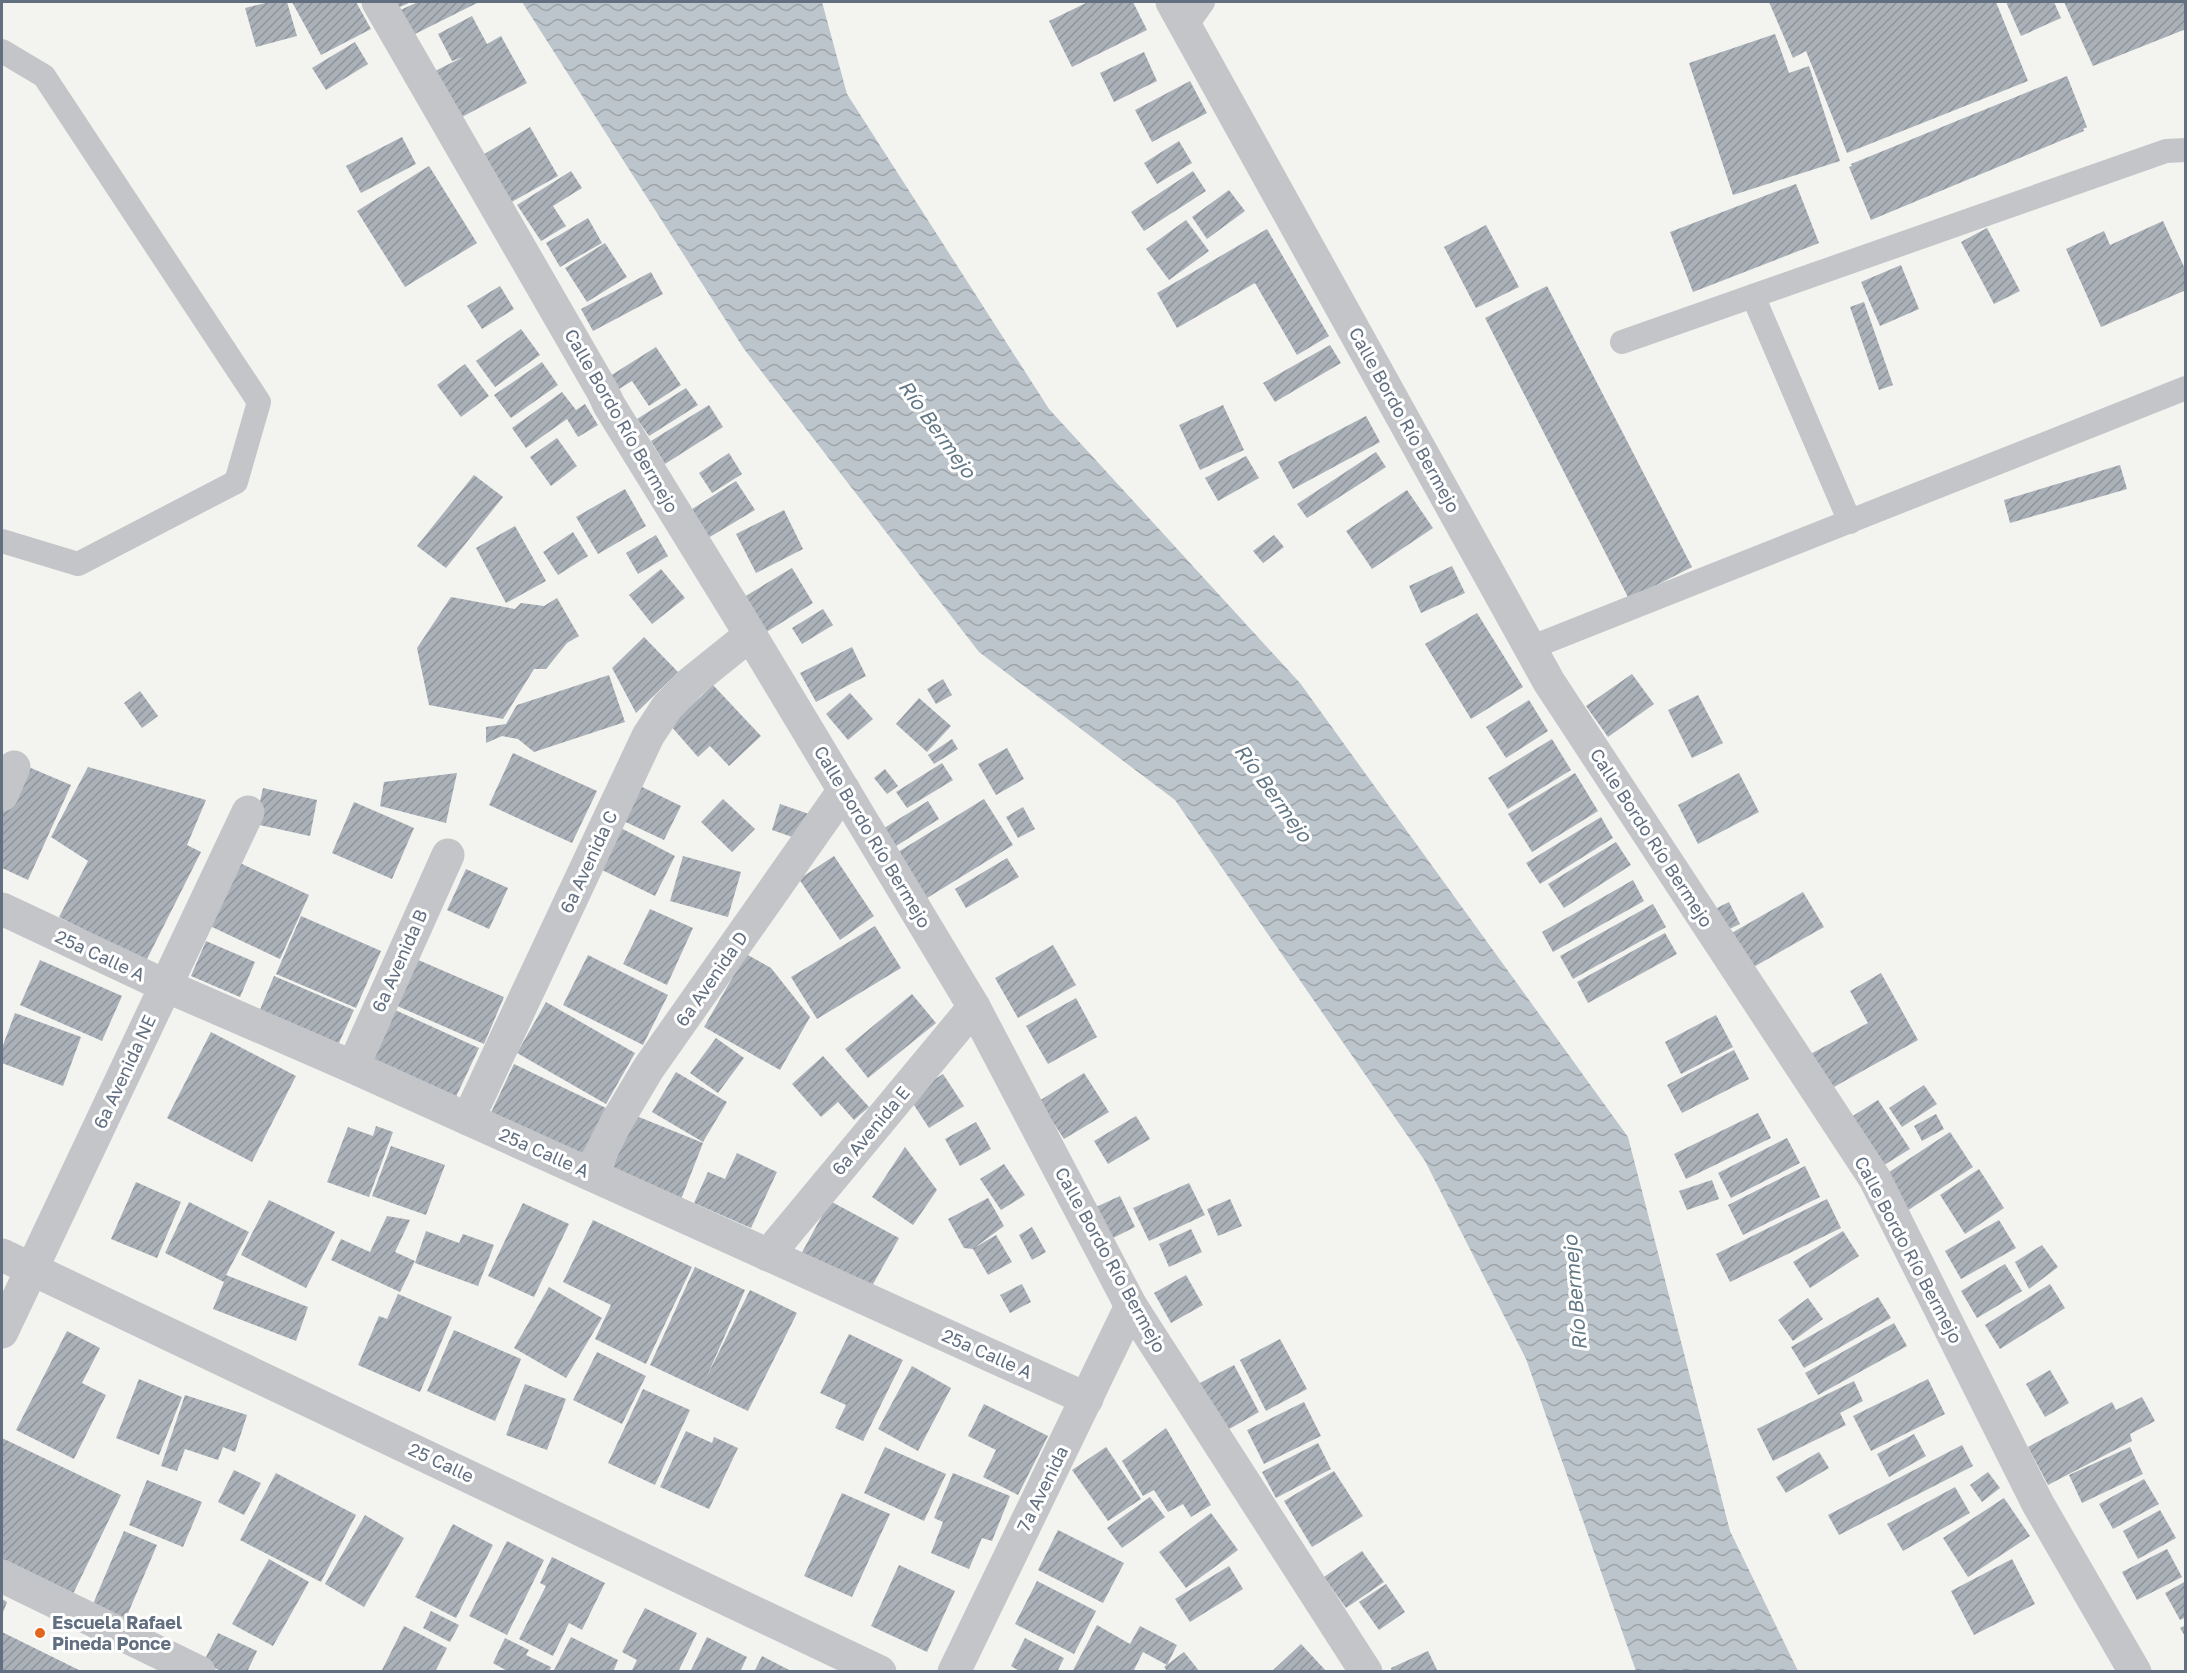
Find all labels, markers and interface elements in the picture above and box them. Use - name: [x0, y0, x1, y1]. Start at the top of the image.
- street label: Calle Bordo Río Bermejo: [1345, 323, 1465, 516]
- street label: Calle Bordo Río Bermejo: [560, 325, 684, 516]
- water label: Río Bermejo: [893, 375, 982, 484]
- water label: Río Bermejo: [1229, 739, 1318, 848]
- street label: Calle Bordo Río Bermejo: [810, 741, 936, 932]
- street label: Calle Bordo Río Bermejo: [1586, 744, 1718, 931]
- street label: 6a Avenida C: [555, 807, 621, 916]
- street label: 6a Avenida B: [367, 906, 432, 1015]
- street label: 25a Calle A: [52, 925, 149, 985]
- street label: 6a Avenida D: [670, 927, 752, 1030]
- street label: 6a Avenida NE: [88, 1011, 160, 1132]
- street label: 6a Avenida E: [827, 1081, 914, 1179]
- street label: 25a Calle A: [496, 1122, 593, 1182]
- street label: Calle Bordo Río Bermejo: [1850, 1152, 1968, 1347]
- street label: Calle Bordo Río Bermejo: [1051, 1163, 1171, 1356]
- water label: Río Bermejo: [1557, 1233, 1592, 1352]
- street label: 25a Calle A: [939, 1323, 1036, 1383]
- street label: 25 Calle: [405, 1437, 478, 1487]
- street label: 7a Avenida: [1012, 1442, 1072, 1535]
- place label: Escuela Rafael Pineda Ponce: [52, 1611, 182, 1654]
- marker: Escuela Rafael Pineda Ponce: [33, 1626, 47, 1640]

